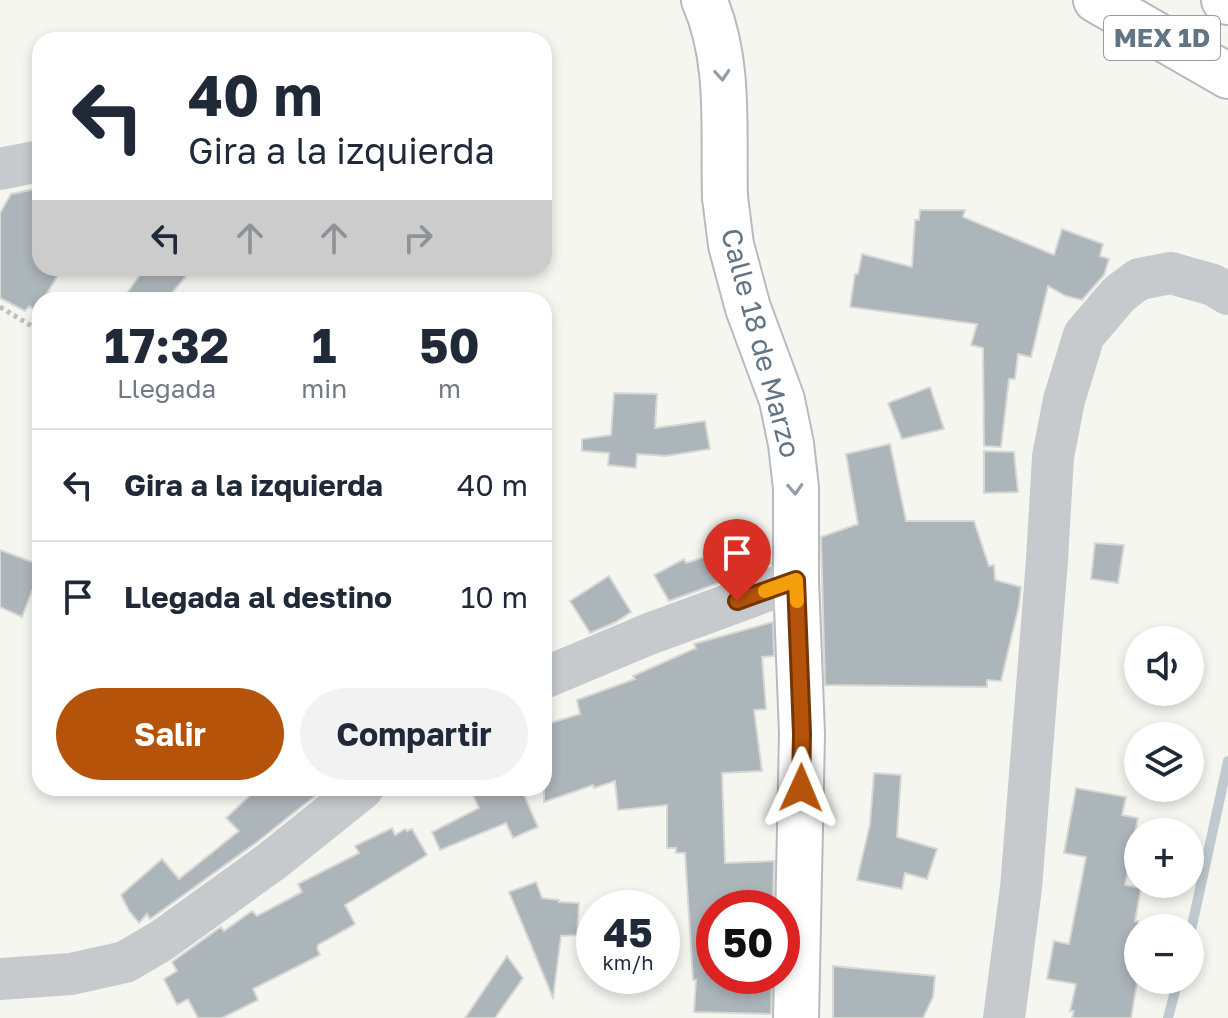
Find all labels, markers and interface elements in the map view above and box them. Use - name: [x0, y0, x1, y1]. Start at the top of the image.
- road number: MEX 1D: [1104, 16, 1220, 60]
- text: 40 m: [188, 61, 322, 128]
- icon: left: [56, 64, 160, 168]
- one-way arrow: [713, 69, 730, 82]
- text: Gira a la izquierda: [188, 129, 495, 172]
- icon: left: [144, 216, 188, 260]
- icon: ahead: [228, 216, 272, 260]
- icon: ahead: [312, 216, 356, 260]
- icon: right: [396, 216, 440, 260]
- street label: Calle 18 de Marzo: [715, 225, 808, 461]
- text: 17:32: [104, 316, 229, 374]
- text: 1: [312, 316, 337, 374]
- text: 50: [419, 316, 480, 374]
- text: Llegada: [117, 373, 216, 404]
- text: min: [301, 373, 347, 404]
- text: m: [438, 373, 461, 404]
- icon: left: [56, 463, 100, 507]
- text: Gira a la izquierda: [124, 467, 383, 503]
- text: 40 m: [457, 467, 528, 503]
- one-way arrow: [787, 483, 804, 496]
- pin: [703, 519, 771, 601]
- icon: arrive: [715, 531, 759, 575]
- icon: arrive: [56, 575, 100, 619]
- text: Llegada al destino: [124, 579, 392, 615]
- text: 10 m: [461, 579, 528, 615]
- map controls: [1124, 626, 1204, 994]
- button: sound: [1124, 626, 1204, 706]
- button: Salir: [56, 688, 284, 780]
- button: Compartir: [300, 688, 528, 780]
- button: layers: [1124, 722, 1204, 802]
- position arrow: [759, 746, 843, 830]
- button: +: [1124, 818, 1204, 898]
- speed limit sign: 50: [696, 890, 800, 994]
- text: 45: [603, 908, 653, 956]
- button: −: [1124, 914, 1204, 994]
- text: km/h: [603, 950, 653, 974]

